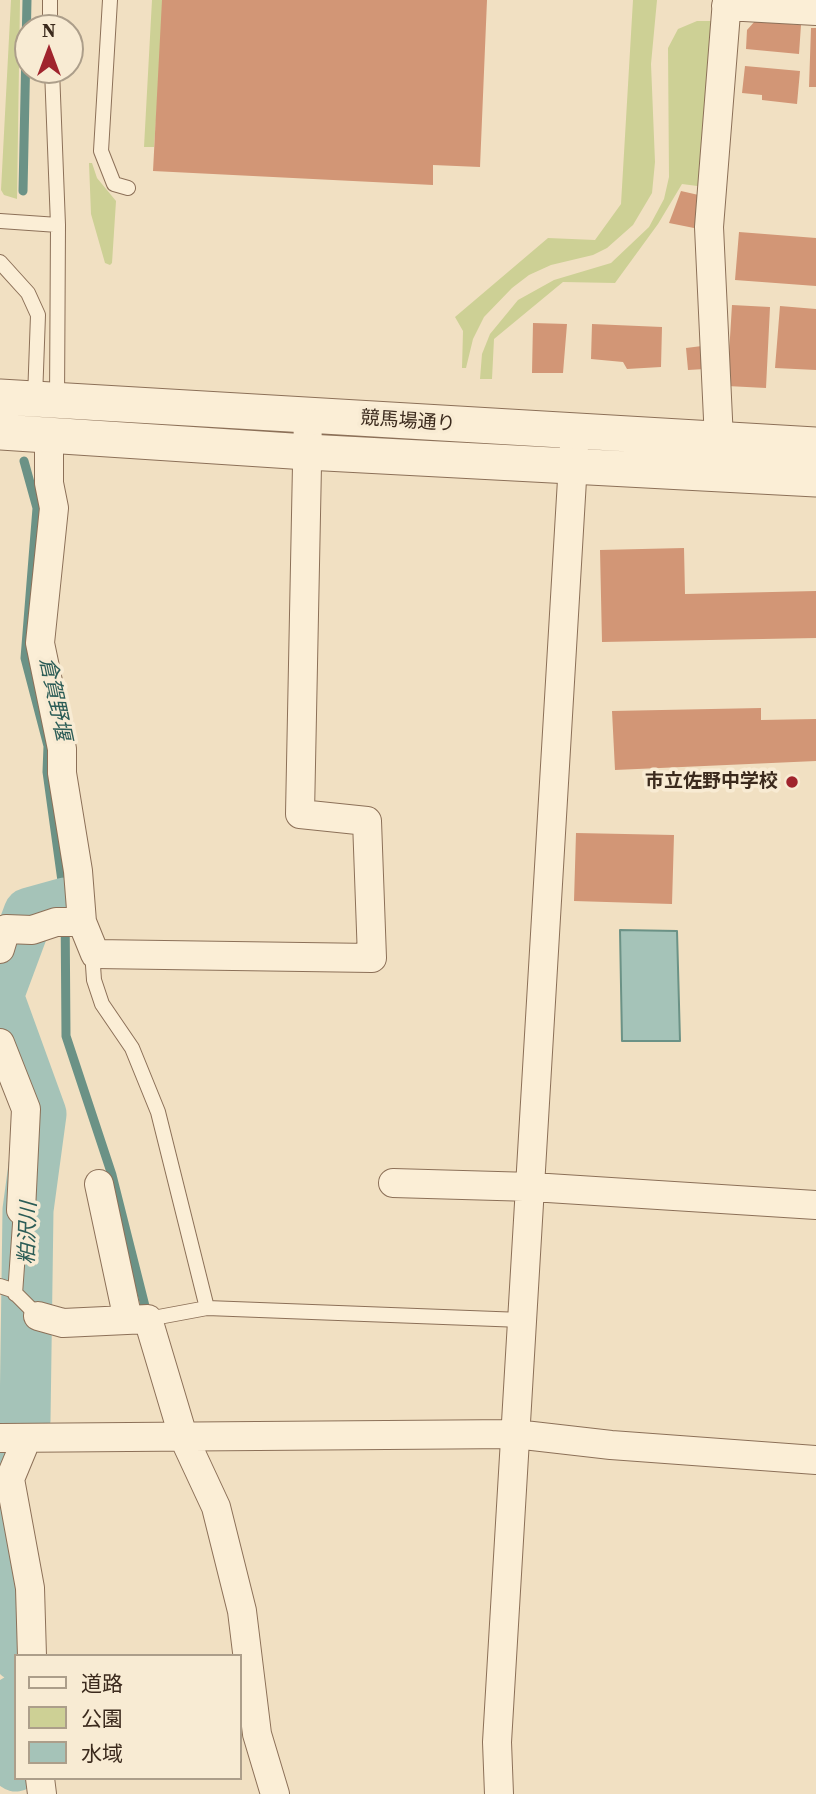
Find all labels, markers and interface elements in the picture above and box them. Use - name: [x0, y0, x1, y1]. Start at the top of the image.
- north arrow: [14, 14, 84, 84]
- text: N: [42, 17, 56, 43]
- street label: 競馬場通り: [360, 407, 456, 437]
- water label: 倉賀野堰: [33, 655, 75, 743]
- place label: 市立佐野中学校: [645, 771, 778, 793]
- marker: 市立佐野中学校: [784, 774, 800, 790]
- water label: 粕沢川: [15, 1201, 43, 1265]
- legend: [14, 1654, 242, 1780]
- text: 道路: [81, 1669, 123, 1698]
- text: 公園: [81, 1704, 123, 1733]
- text: 水域: [81, 1739, 123, 1768]

